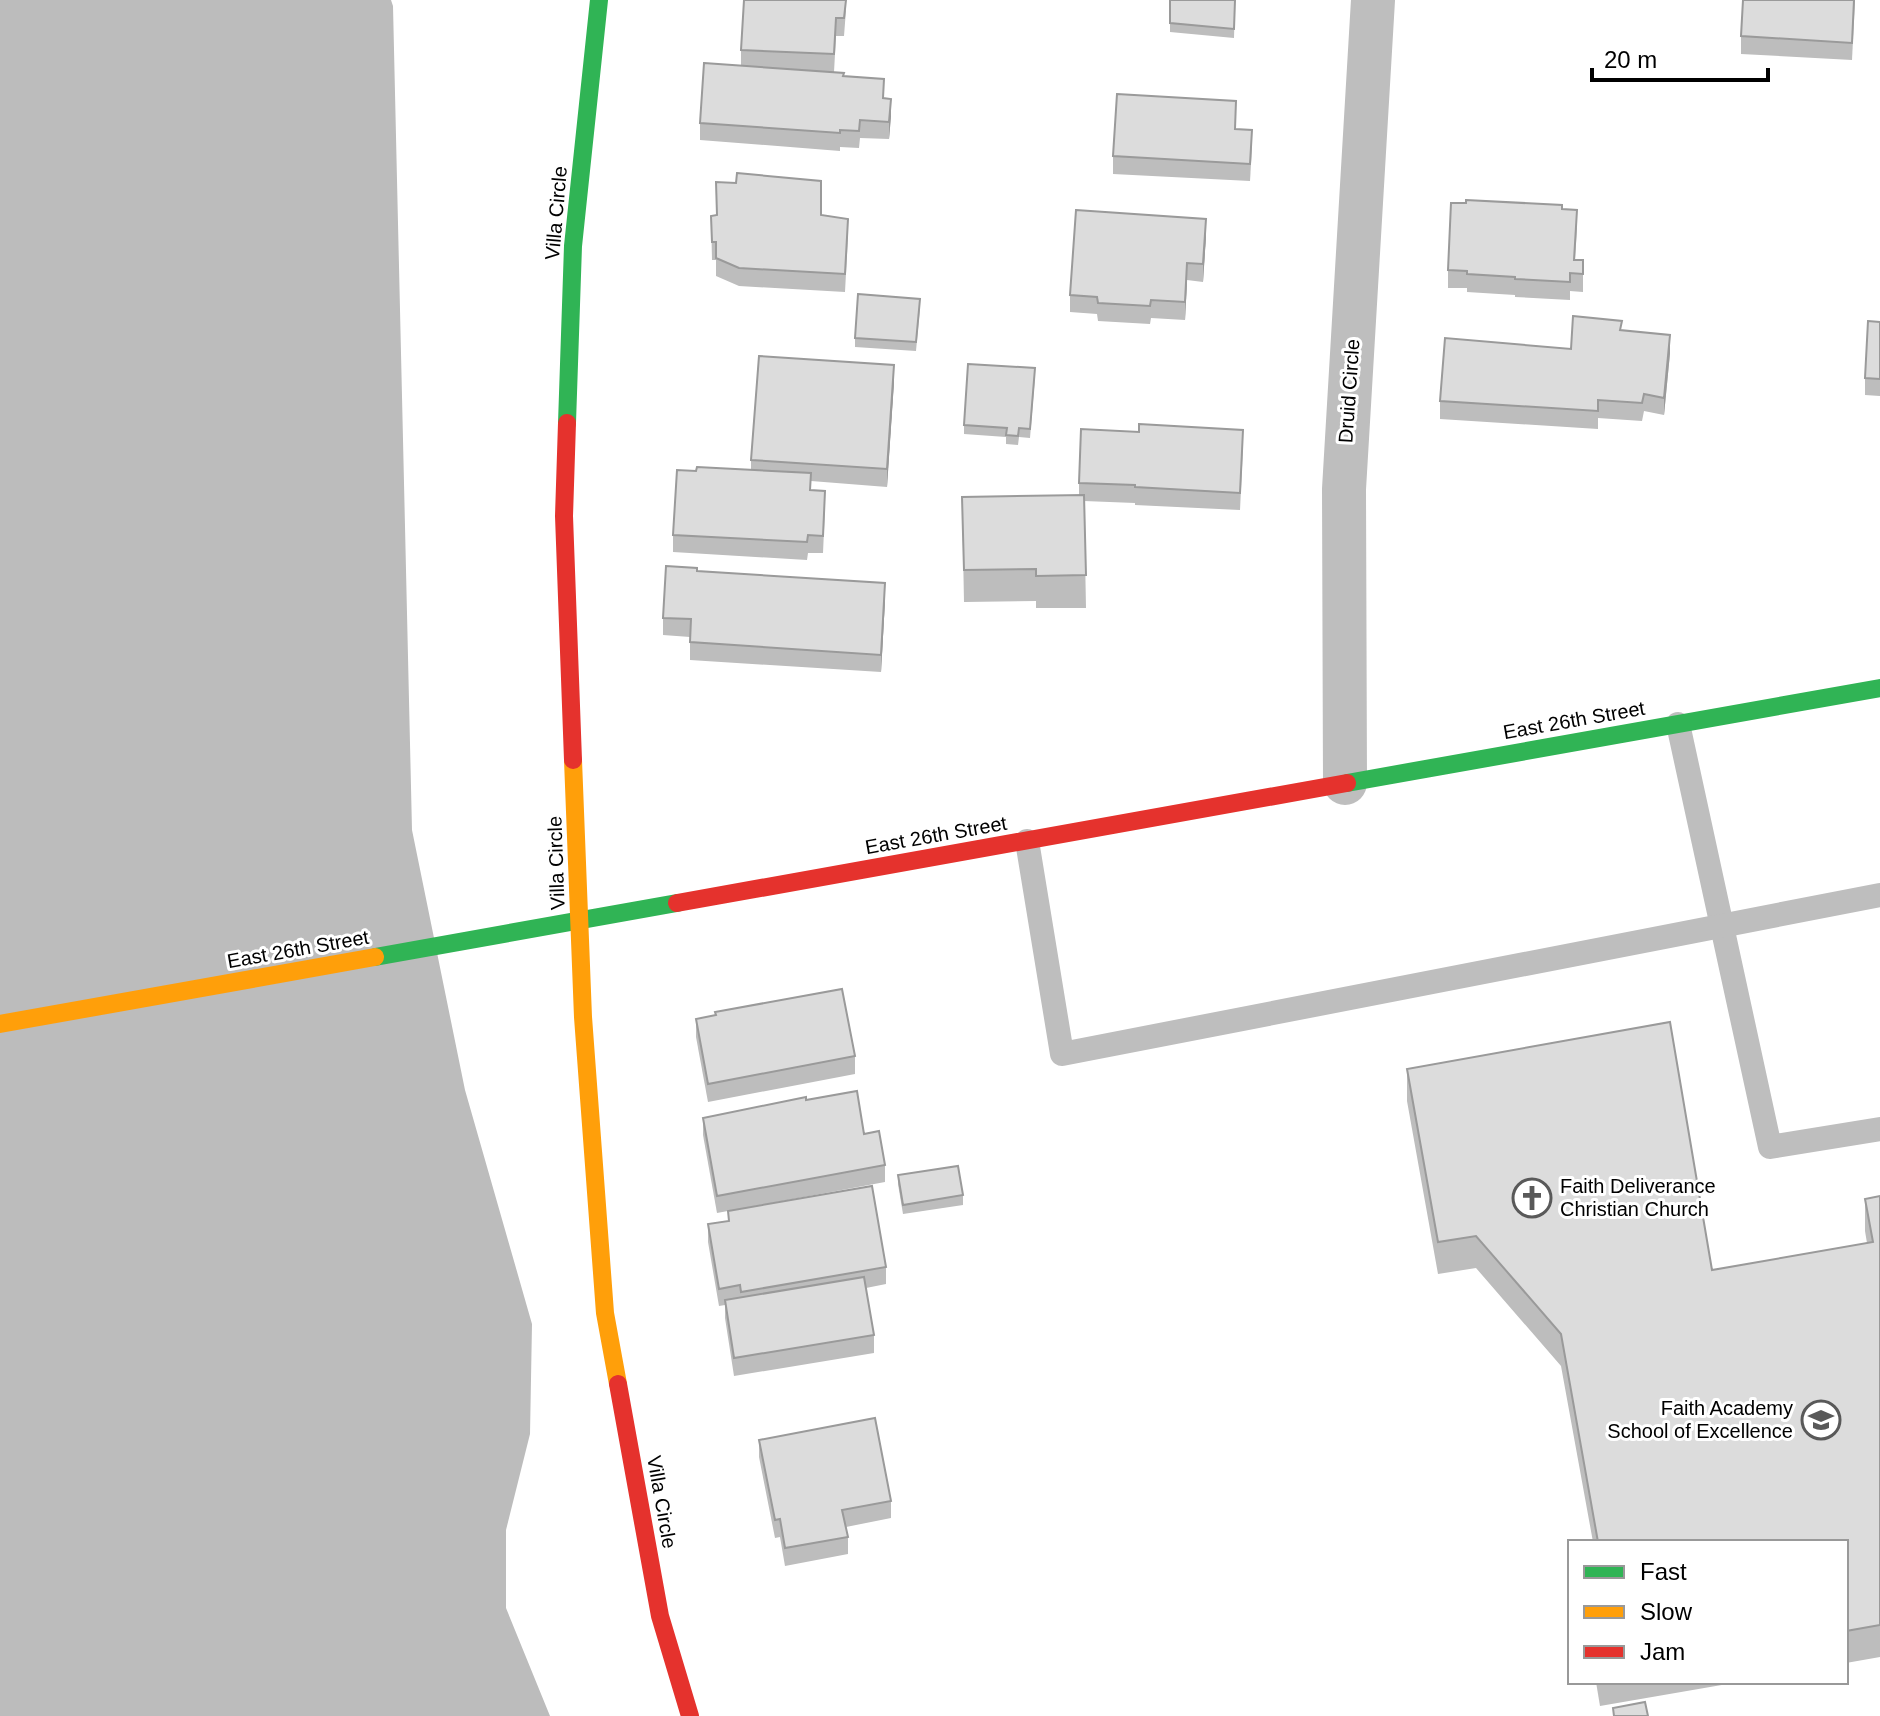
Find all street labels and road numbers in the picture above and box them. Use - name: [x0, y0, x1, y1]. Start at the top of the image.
- street label: Villa Circle: [541, 165, 571, 261]
- street label: Druid Circle: [1334, 338, 1364, 444]
- street label: East 26th Street: [1501, 697, 1647, 743]
- street label: East 26th Street: [863, 812, 1009, 858]
- street label: Villa Circle: [543, 816, 569, 910]
- street label: East 26th Street: [225, 926, 371, 972]
- street label: Villa Circle: [643, 1454, 681, 1550]

